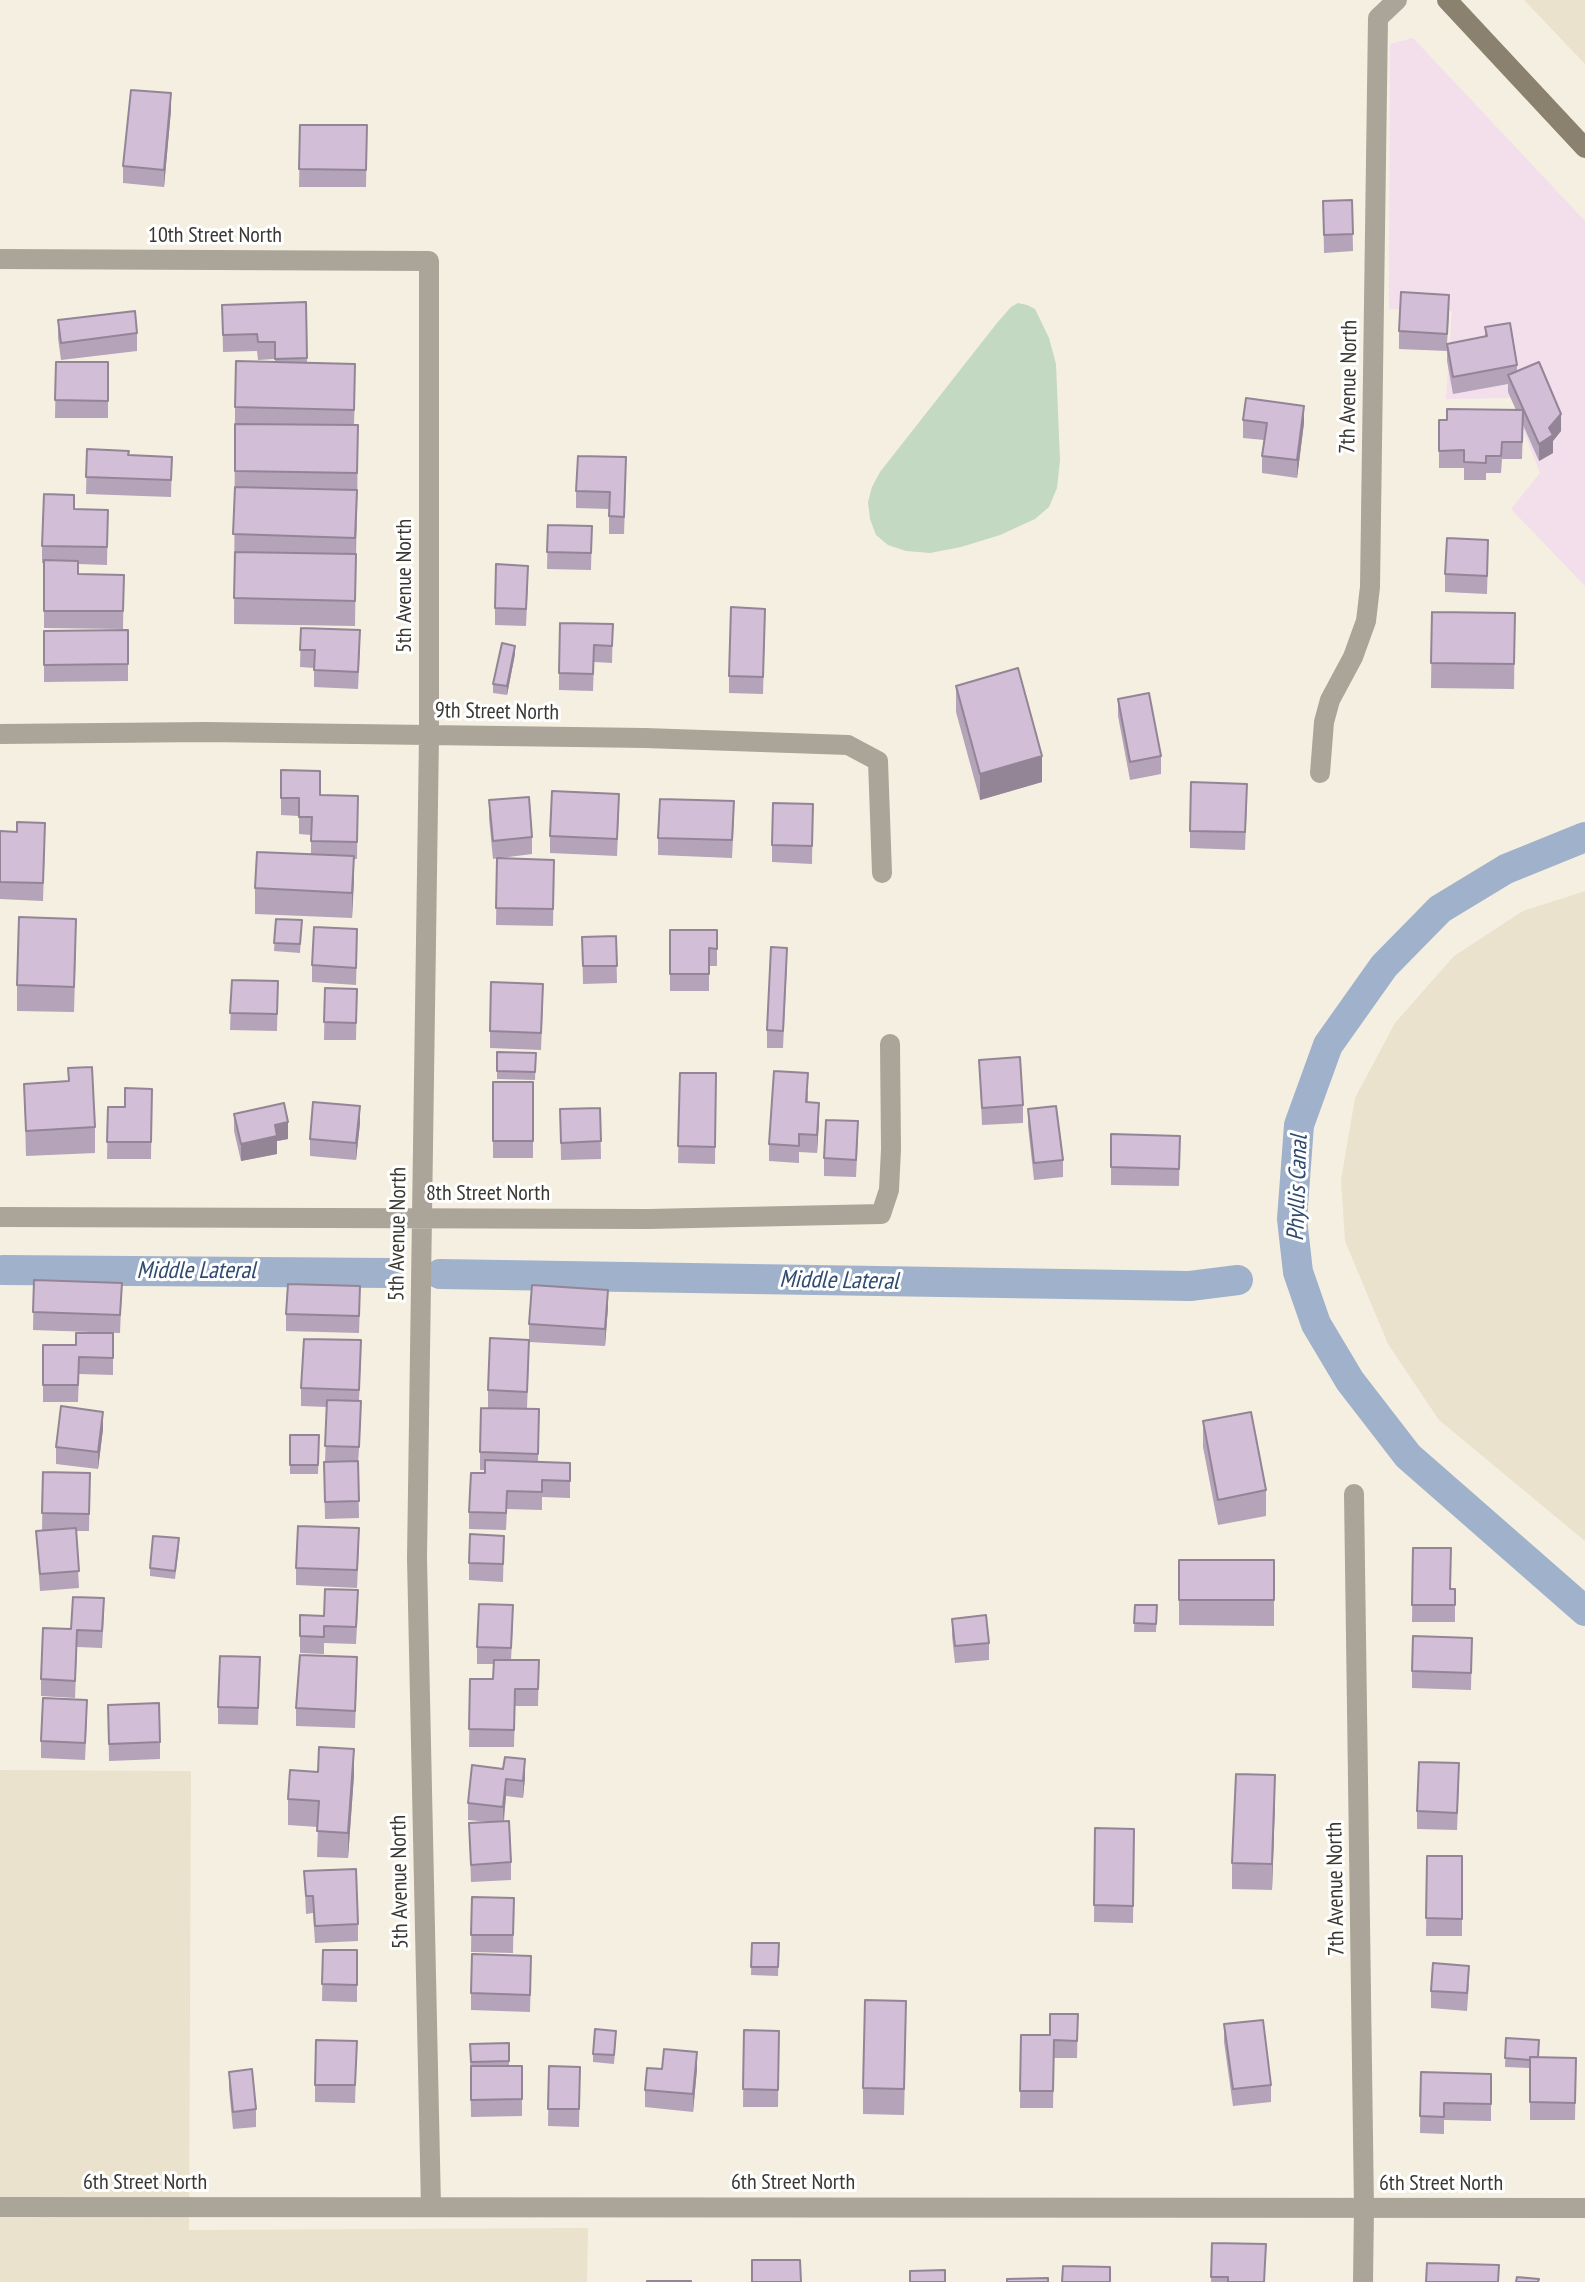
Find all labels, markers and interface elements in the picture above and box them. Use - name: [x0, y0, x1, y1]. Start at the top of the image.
- street label: 10th Street North: [148, 223, 282, 249]
- street label: 7th Avenue North: [1335, 320, 1363, 454]
- street label: 5th Avenue North: [392, 519, 418, 653]
- street label: 9th Street North: [435, 698, 559, 726]
- water label: Phyllis Canal: [1282, 1135, 1314, 1241]
- street label: 5th Avenue North: [384, 1167, 412, 1301]
- street label: 8th Street North: [426, 1181, 550, 1207]
- water label: Middle Lateral: [136, 1257, 256, 1285]
- water label: Middle Lateral: [779, 1266, 899, 1296]
- street label: 5th Avenue North: [386, 1815, 414, 1949]
- street label: 7th Avenue North: [1322, 1822, 1350, 1956]
- street label: 6th Street North: [83, 2170, 207, 2196]
- street label: 6th Street North: [731, 2170, 855, 2196]
- street label: 6th Street North: [1379, 2171, 1503, 2197]

